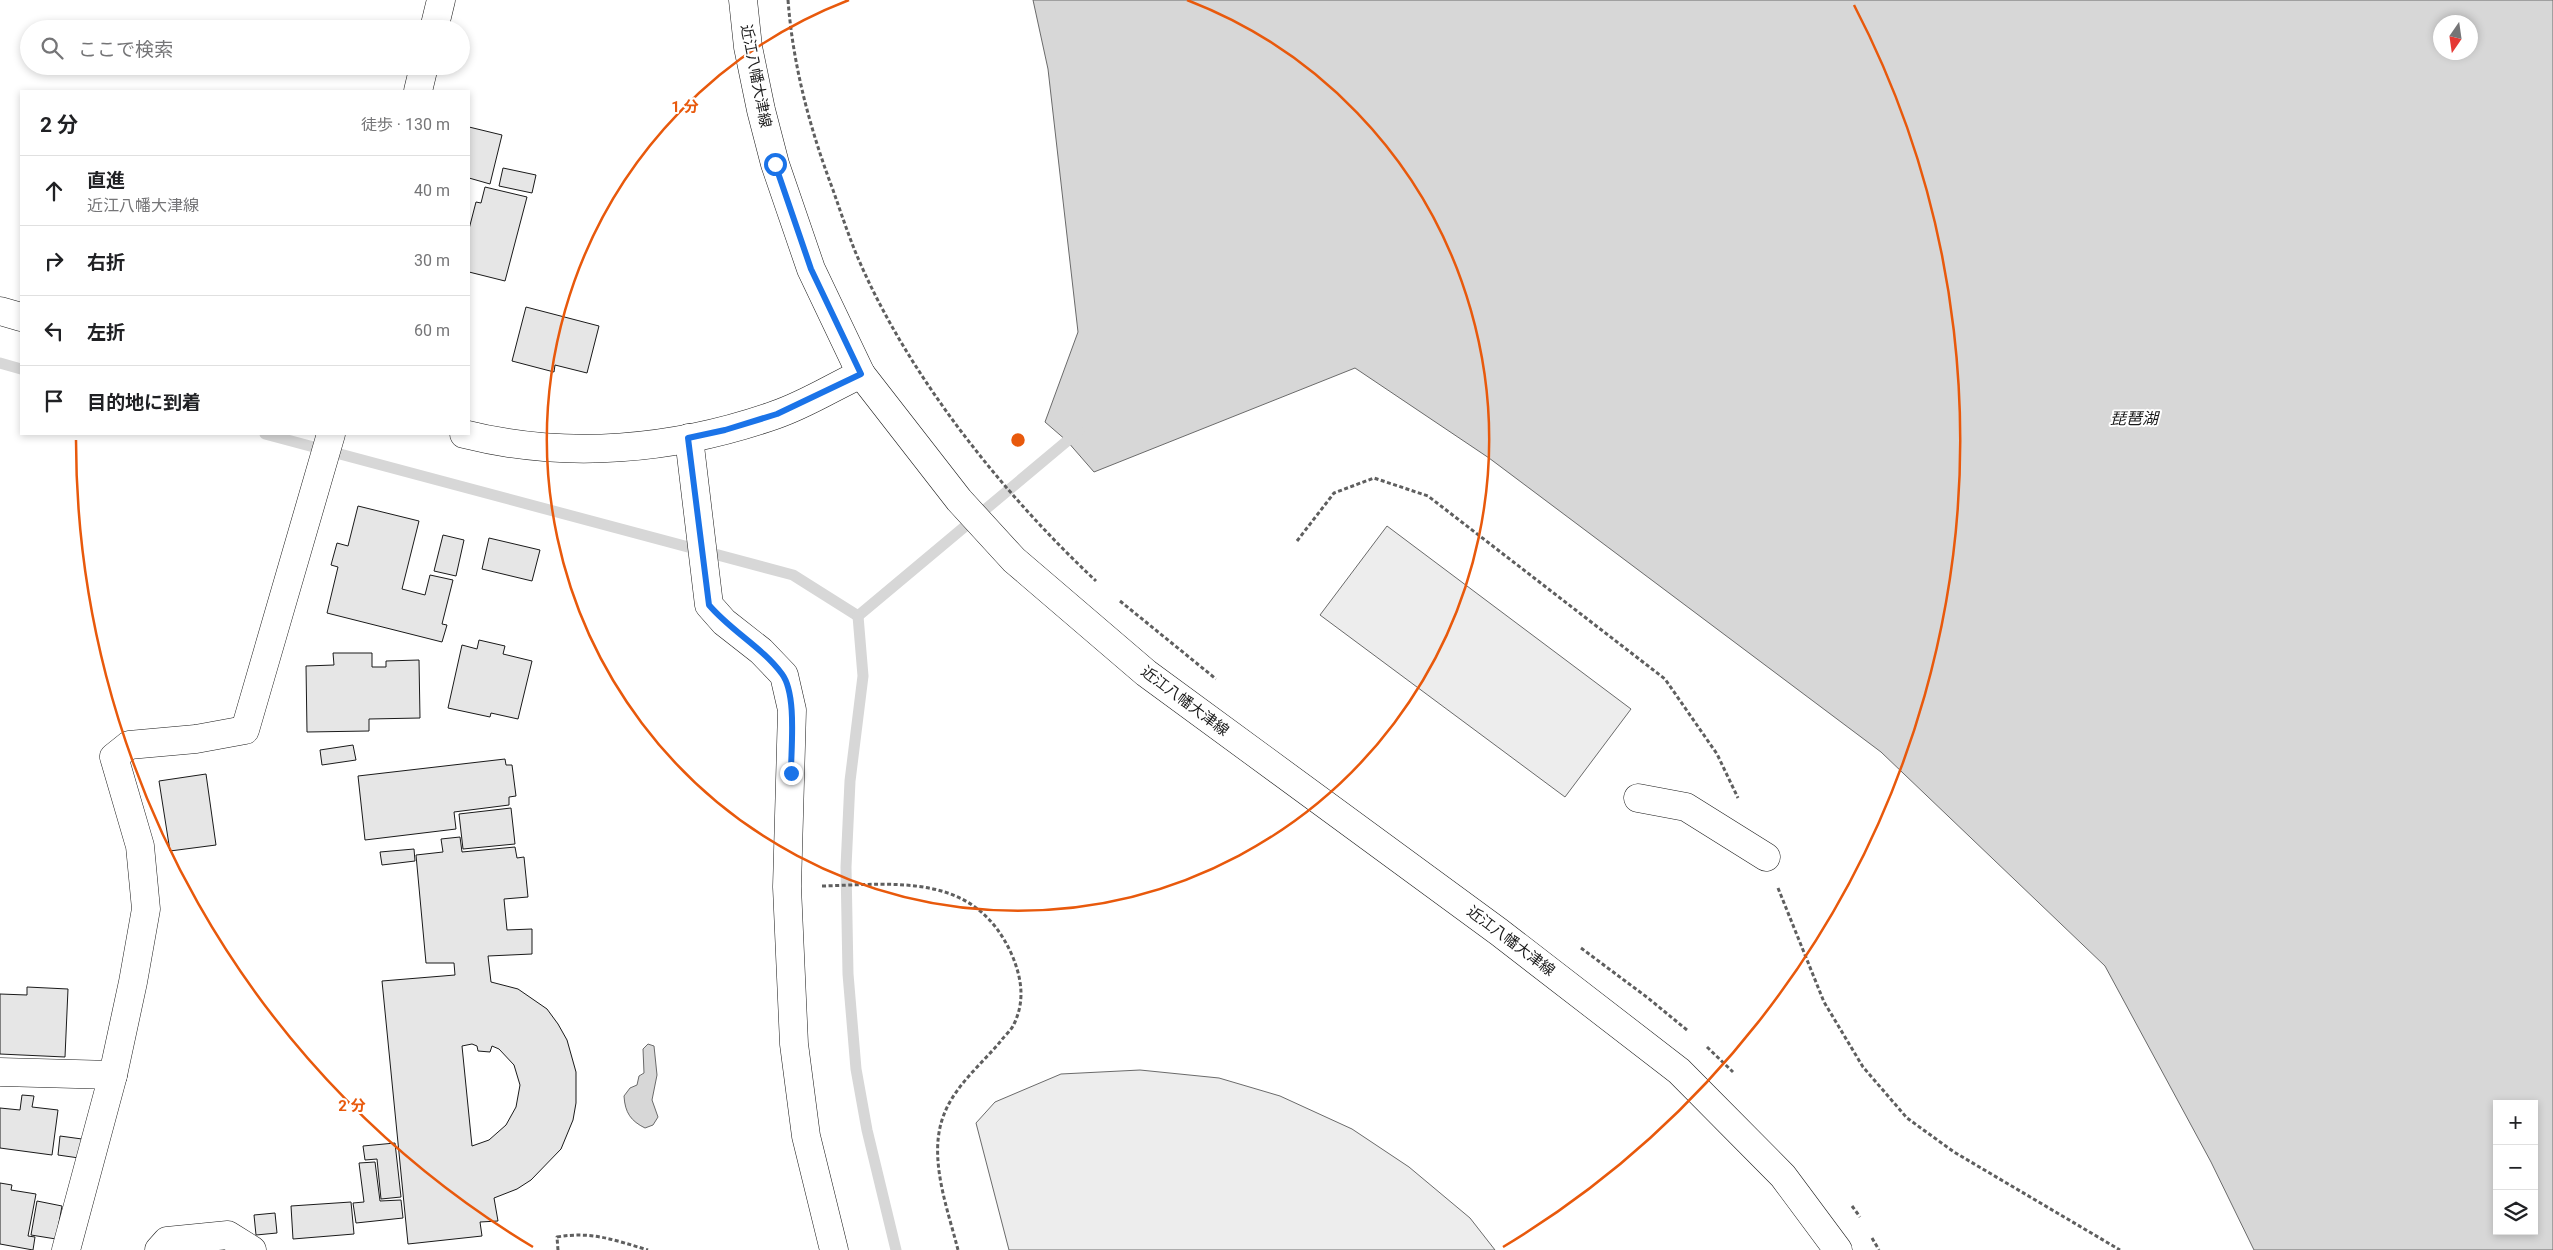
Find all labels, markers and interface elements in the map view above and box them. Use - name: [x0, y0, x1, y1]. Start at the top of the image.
- north arrow: [2433, 15, 2478, 60]
- search box: [20, 20, 470, 75]
- street label: 近江八幡大津線: [737, 23, 775, 129]
- icon: search: [38, 34, 66, 62]
- text: ここで検索: [78, 38, 173, 61]
- text: 1 分: [671, 98, 699, 116]
- text: 2 分: [40, 113, 78, 137]
- text: 徒歩 · 130 m: [361, 115, 450, 134]
- route start: [764, 153, 787, 176]
- text: 直進: [87, 169, 125, 192]
- icon: ahead: [40, 177, 68, 205]
- text: 40 m: [414, 181, 450, 200]
- text: 近江八幡大津線: [87, 196, 199, 215]
- icon: right: [40, 247, 68, 275]
- text: 右折: [87, 251, 125, 274]
- text: 30 m: [414, 251, 450, 270]
- icon: left: [40, 317, 68, 345]
- text: 左折: [87, 321, 125, 344]
- text: 60 m: [414, 321, 450, 340]
- icon: arrive: [40, 387, 68, 415]
- text: 目的地に到着: [87, 391, 201, 414]
- water label: 琵琶湖: [2110, 409, 2161, 428]
- centre of rings: [1009, 431, 1027, 449]
- street label: 近江八幡大津線: [1138, 662, 1232, 740]
- route end: [780, 762, 803, 785]
- street label: 近江八幡大津線: [1464, 902, 1558, 980]
- text: 2 分: [338, 1097, 366, 1115]
- map controls: [2493, 1100, 2538, 1235]
- button: +: [2493, 1100, 2538, 1145]
- button: −: [2493, 1145, 2538, 1190]
- button: layers: [2493, 1190, 2538, 1235]

